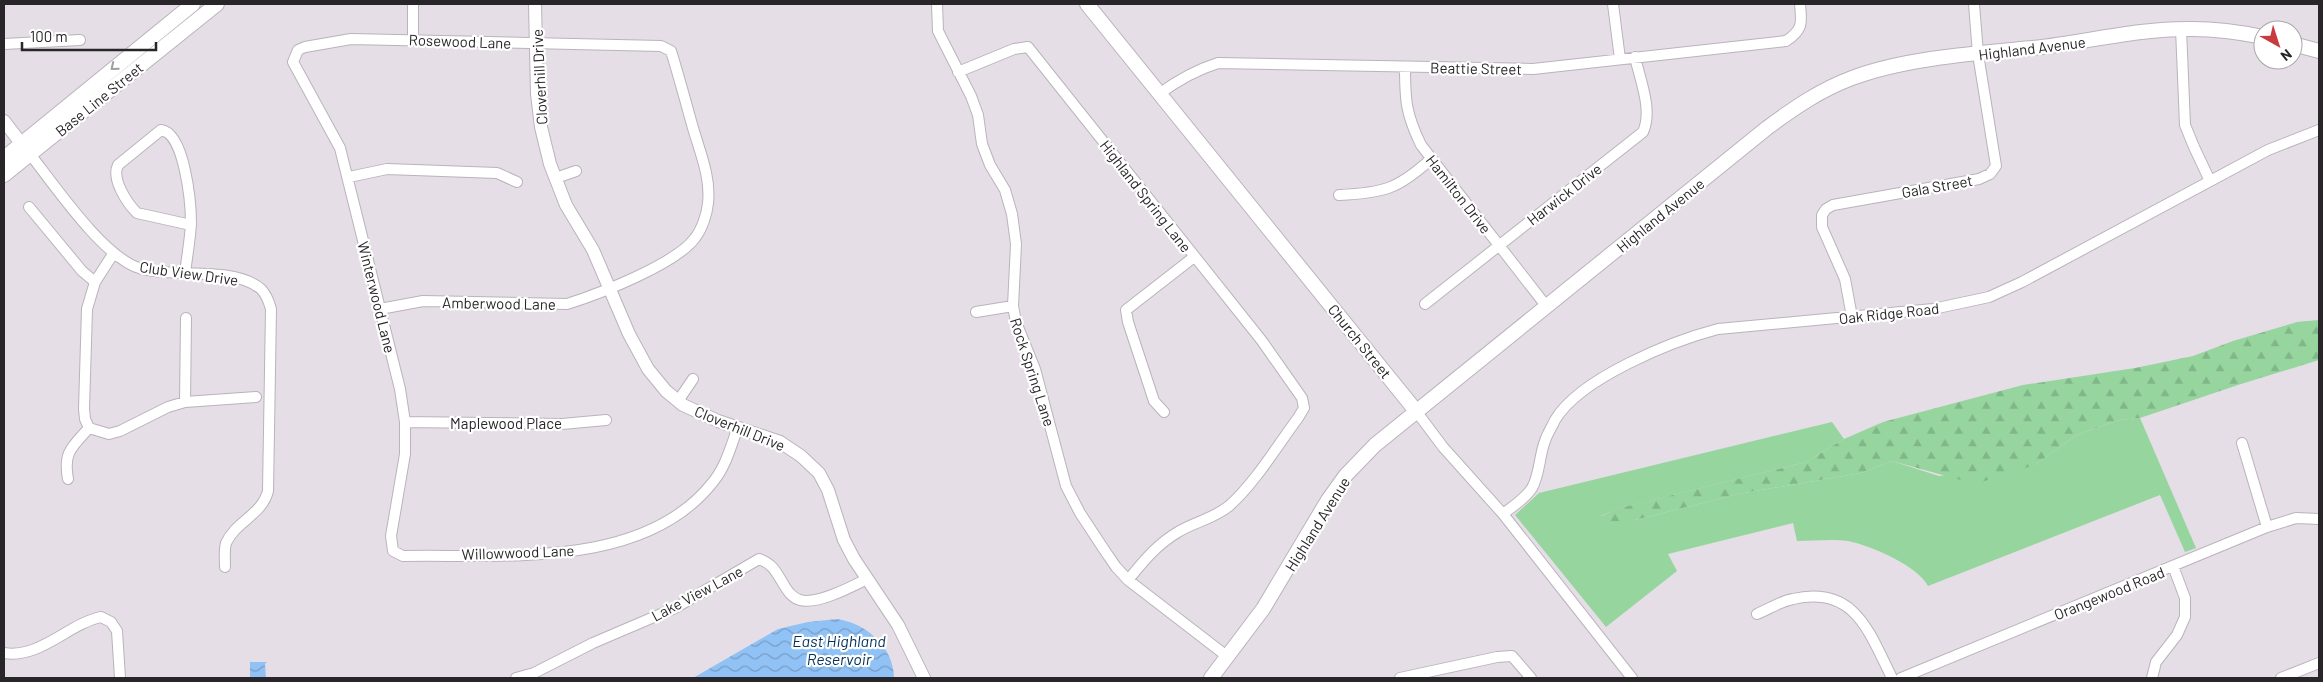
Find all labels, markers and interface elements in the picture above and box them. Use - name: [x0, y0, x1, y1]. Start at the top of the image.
- scale bar: [22, 20, 156, 52]
- north arrow: [2253, 20, 2303, 70]
- text: 100 m: [30, 27, 68, 45]
- street label: Cloverhill Drive: [528, 29, 550, 125]
- street label: Rosewood Lane: [408, 30, 512, 52]
- street label: Highland Avenue: [1977, 33, 2087, 63]
- text: N: [2278, 46, 2295, 65]
- street label: Base Line Street: [52, 58, 146, 140]
- street label: Beattie Street: [1430, 58, 1522, 78]
- one-way arrow: [111, 61, 120, 69]
- street label: Highland Spring Lane: [1097, 136, 1195, 256]
- street label: Hamilton Drive: [1423, 151, 1495, 237]
- street label: Harwick Drive: [1523, 159, 1605, 229]
- street label: Gala Street: [1900, 171, 1974, 201]
- street label: Highland Avenue: [1612, 174, 1708, 256]
- street label: Winterwood Lane: [354, 239, 400, 355]
- street label: Club View Drive: [138, 257, 240, 289]
- street label: Amberwood Lane: [442, 293, 556, 313]
- street label: Oak Ridge Road: [1838, 299, 1940, 327]
- street label: Church Street: [1325, 300, 1395, 382]
- street label: Rock Spring Lane: [1007, 315, 1059, 429]
- street label: Cloverhill Drive: [692, 402, 788, 454]
- street label: Maplewood Place: [450, 414, 562, 432]
- street label: Highland Avenue: [1281, 474, 1353, 574]
- street label: Willowwood Lane: [461, 541, 575, 563]
- street label: Lake View Lane: [648, 561, 746, 625]
- street label: Orangewood Road: [2051, 563, 2167, 623]
- water label: East Highland Reservoir: [792, 631, 886, 668]

